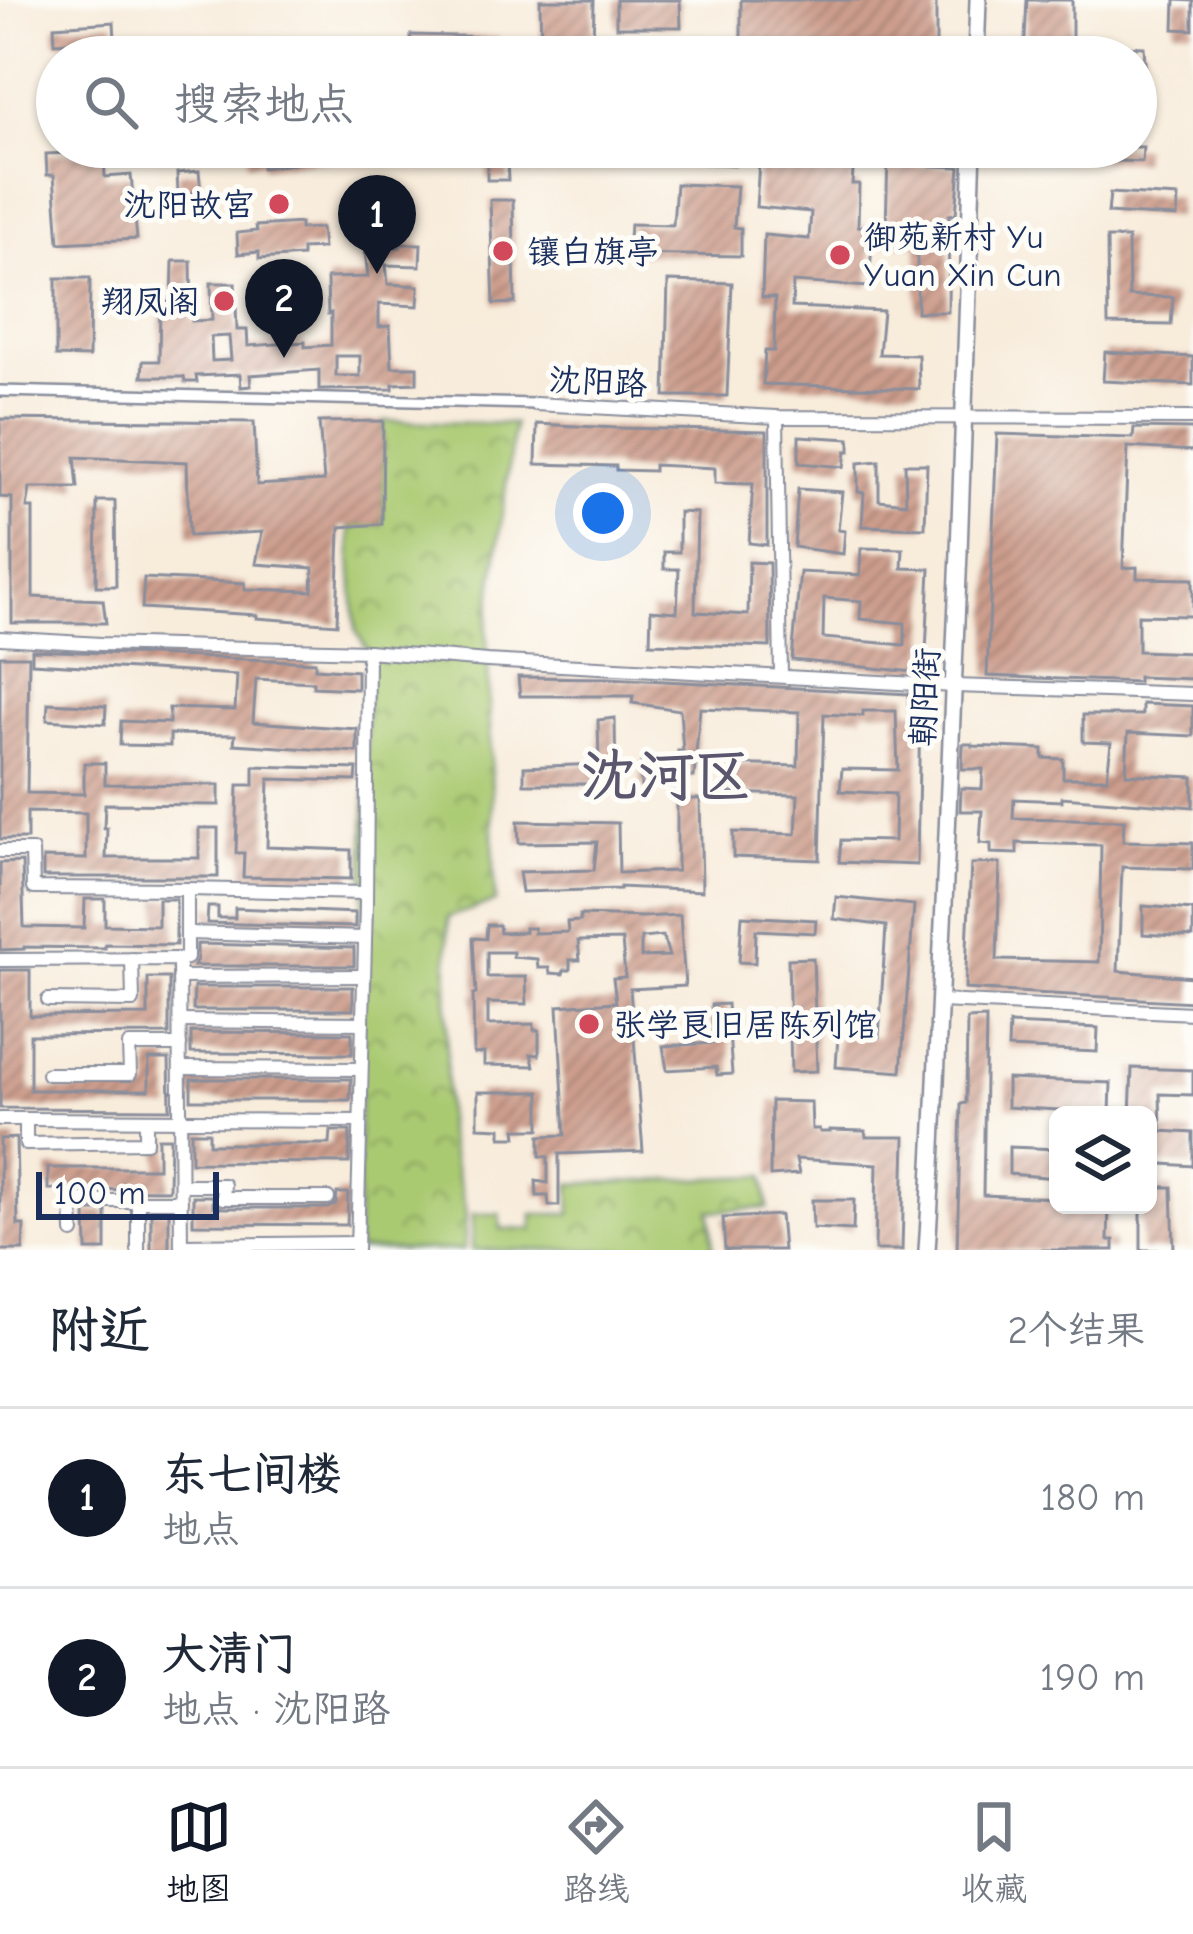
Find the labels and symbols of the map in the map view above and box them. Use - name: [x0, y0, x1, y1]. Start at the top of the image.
- pin: 1: [338, 175, 416, 274]
- place label: 沈阳故宫: [123, 186, 255, 224]
- marker: 沈阳故宫: [266, 191, 292, 217]
- place label: 御苑新村 Yu Yuan Xin Cun: [864, 218, 1062, 294]
- place label: 镶白旗亭: [527, 233, 659, 271]
- marker: 镶白旗亭: [490, 238, 516, 264]
- marker: 御苑新村 Yu Yuan Xin Cun: [827, 242, 853, 268]
- pin: 2: [245, 259, 323, 358]
- place label: 翔凤阁: [101, 283, 200, 321]
- marker: 翔凤阁: [211, 288, 237, 314]
- street label: 沈阳路: [548, 360, 648, 404]
- your location: [573, 483, 633, 543]
- street label: 朝阳街: [903, 647, 947, 747]
- district label: 沈河区: [581, 744, 752, 809]
- place label: 张学良旧居陈列馆: [613, 1006, 877, 1044]
- marker: 张学良旧居陈列馆: [576, 1011, 602, 1037]
- scale bar: [36, 1166, 219, 1219]

